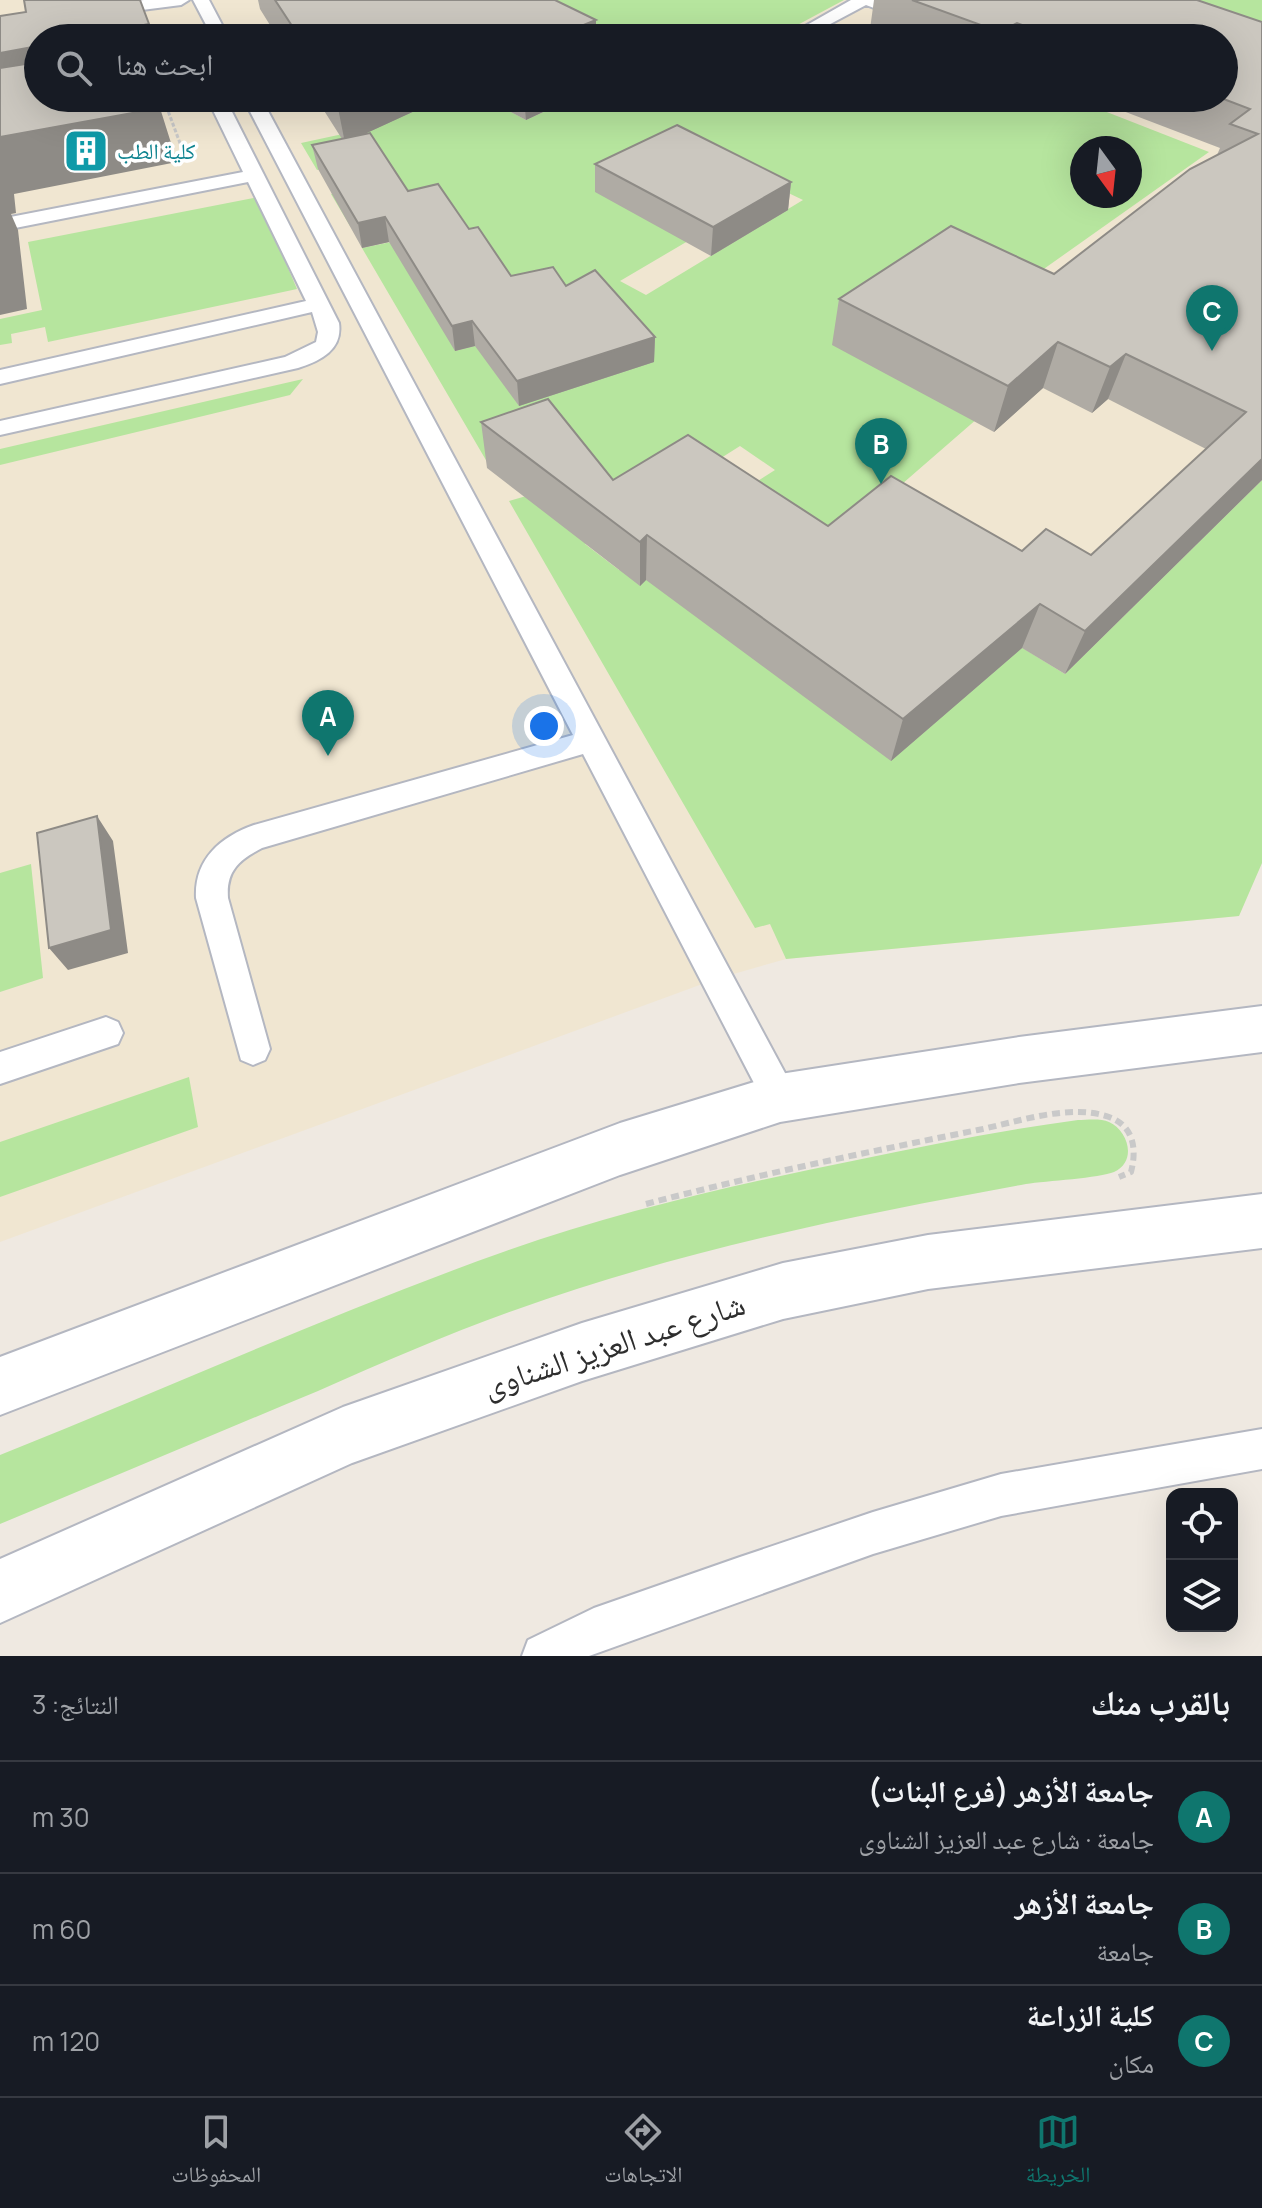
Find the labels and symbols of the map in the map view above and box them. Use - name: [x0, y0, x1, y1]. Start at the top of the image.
- building icon: كلية الطب: [62, 127, 110, 175]
- place label: كلية الطب: [117, 136, 196, 166]
- north arrow: [1070, 136, 1142, 208]
- pin: C: [1186, 285, 1238, 351]
- pin: B: [855, 418, 907, 484]
- pin: A: [302, 690, 354, 756]
- your location: [524, 706, 564, 746]
- street label: شارع عبد العزيز الشناوى: [477, 1281, 750, 1407]

